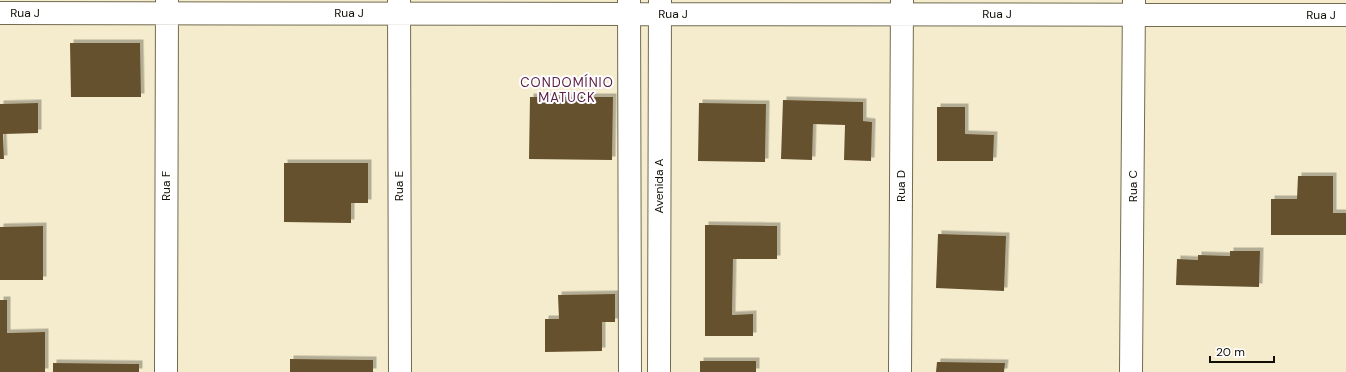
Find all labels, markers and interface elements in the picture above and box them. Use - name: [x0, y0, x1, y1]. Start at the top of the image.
- street label: Rua J: [10, 5, 40, 21]
- street label: Rua J: [334, 5, 364, 21]
- street label: Rua J: [658, 6, 688, 22]
- street label: Rua J: [982, 6, 1012, 22]
- street label: Rua J: [1306, 7, 1336, 23]
- district label: CONDOMÍNIO MATUCK: [520, 73, 614, 106]
- street label: Avenida A: [651, 158, 667, 214]
- street label: Rua C: [1125, 169, 1141, 202]
- street label: Rua F: [158, 170, 174, 201]
- street label: Rua D: [893, 170, 909, 202]
- street label: Rua E: [391, 171, 407, 201]
- scale bar: [1210, 338, 1274, 364]
- text: 20 m: [1216, 344, 1245, 360]

